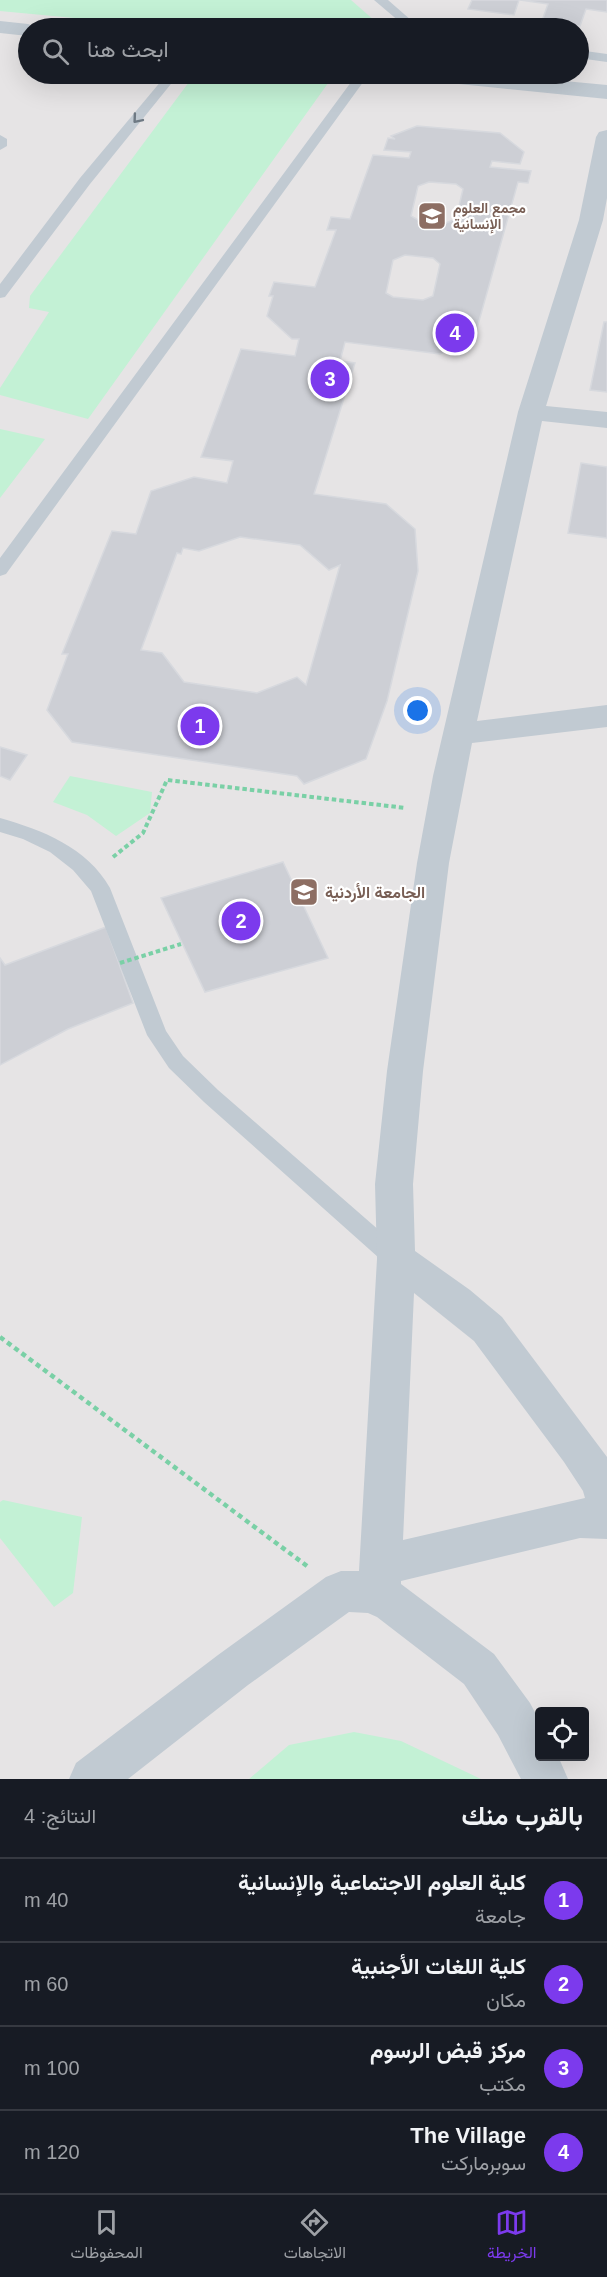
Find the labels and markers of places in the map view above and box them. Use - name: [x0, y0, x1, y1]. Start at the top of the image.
- school or university icon: مجمع العلوم الإنسانية: [416, 200, 448, 232]
- place label: مجمع العلوم الإنسانية: [453, 200, 526, 234]
- pin: 4: [436, 310, 474, 356]
- pin: 3: [310, 356, 350, 401]
- pin: 1: [180, 704, 220, 748]
- school or university icon: الجامعة الأردنية: [288, 876, 320, 908]
- place label: الجامعة الأردنية: [325, 883, 425, 903]
- pin: 2: [222, 898, 260, 944]

